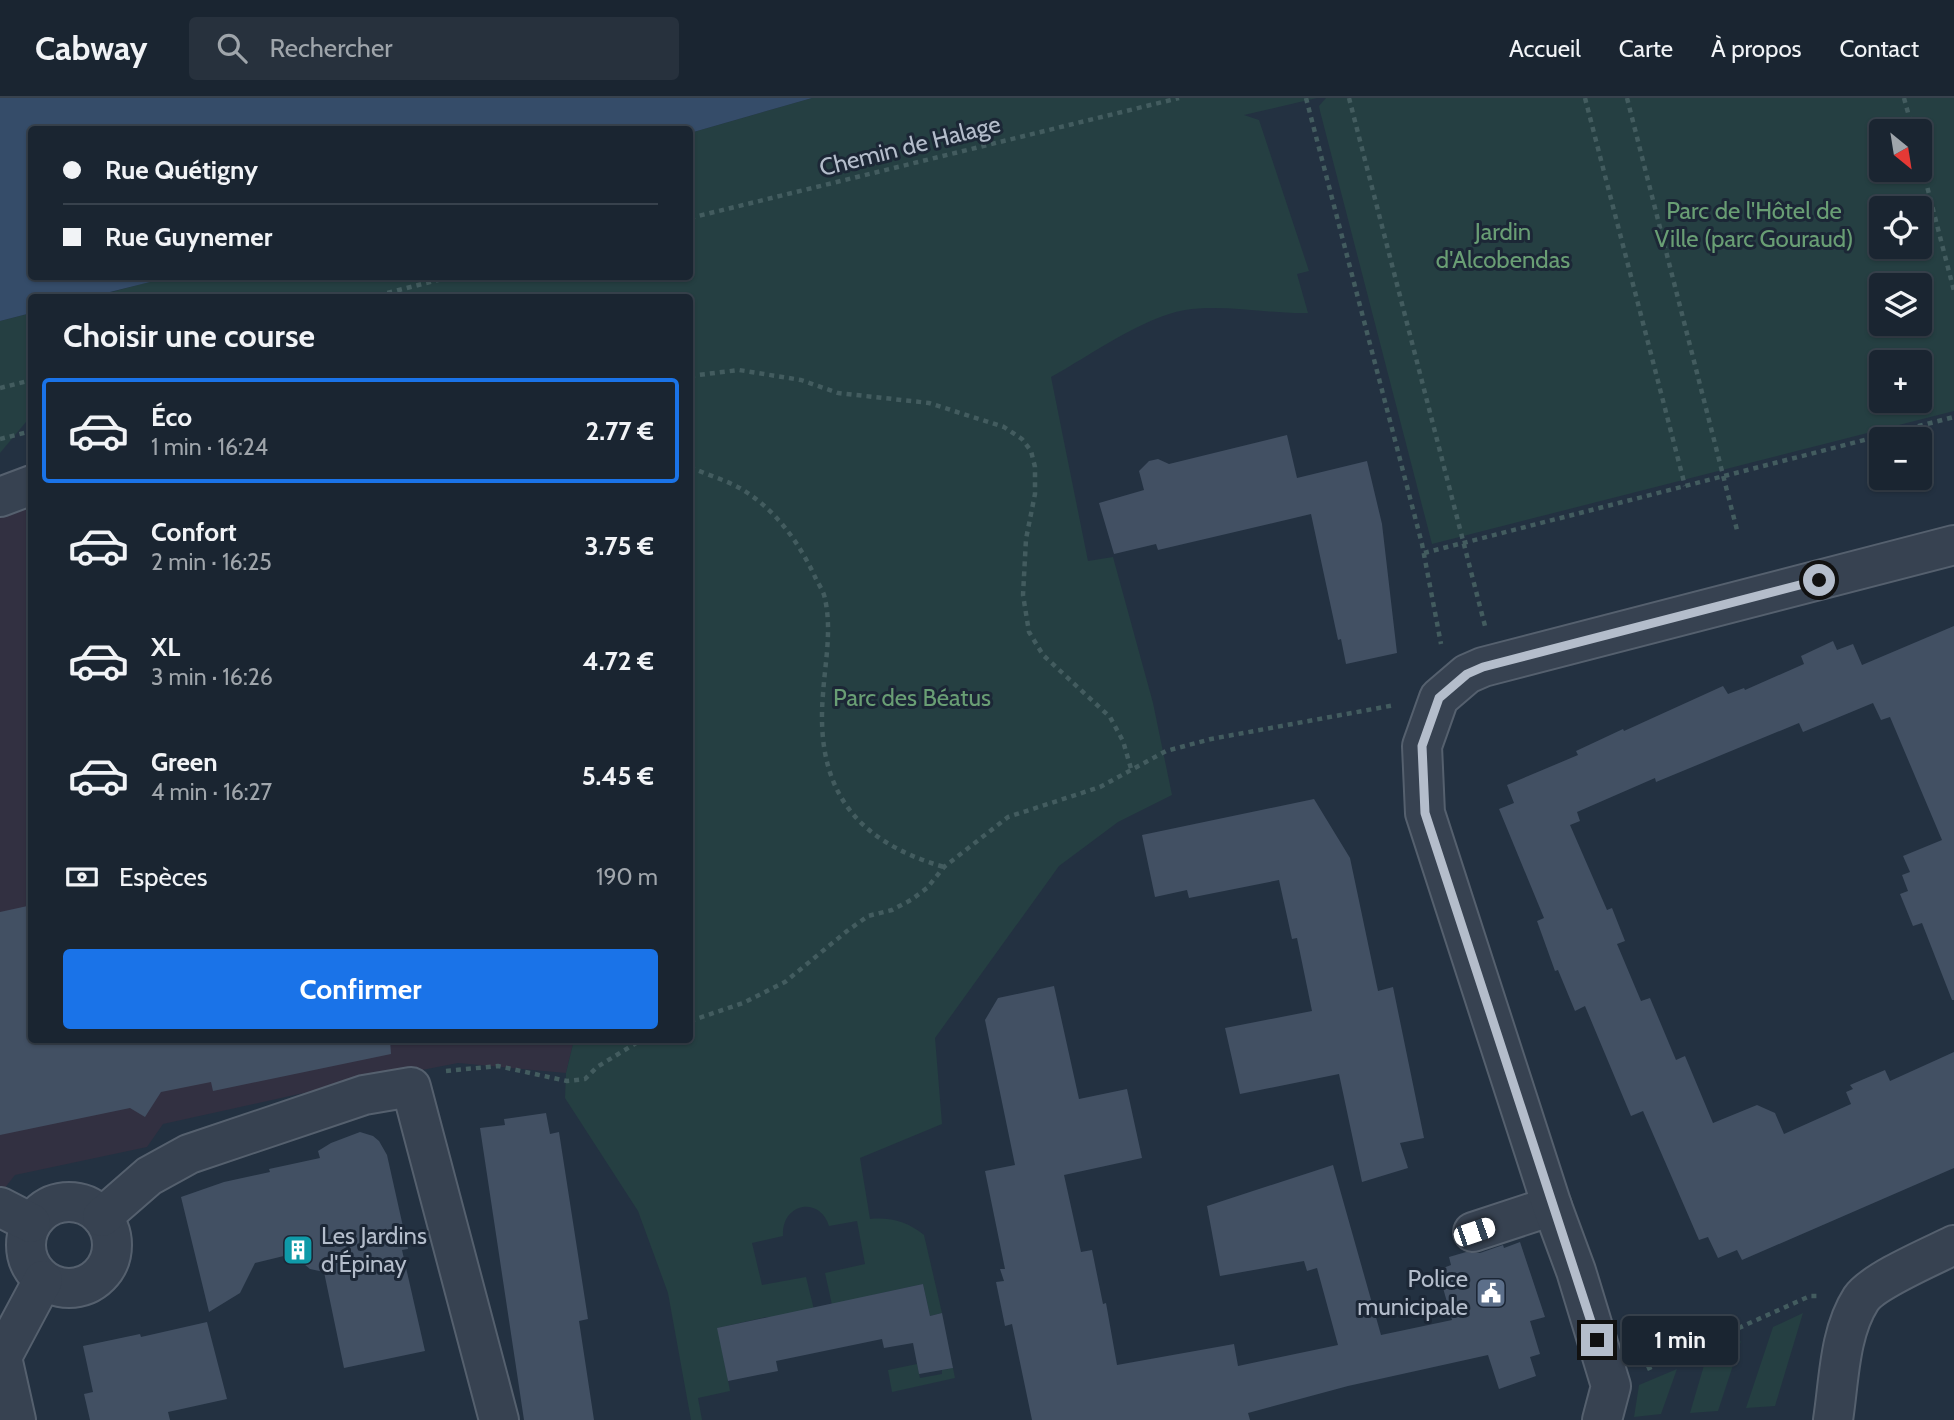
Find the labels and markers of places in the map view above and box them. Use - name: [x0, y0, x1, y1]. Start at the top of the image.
- place label: Les Jardins d'Épinay: [321, 1221, 427, 1278]
- building icon: Les Jardins d'Épinay: [281, 1233, 315, 1267]
- place label: Police municipale: [1357, 1264, 1468, 1321]
- public building icon: Police municipale: [1474, 1276, 1508, 1310]

